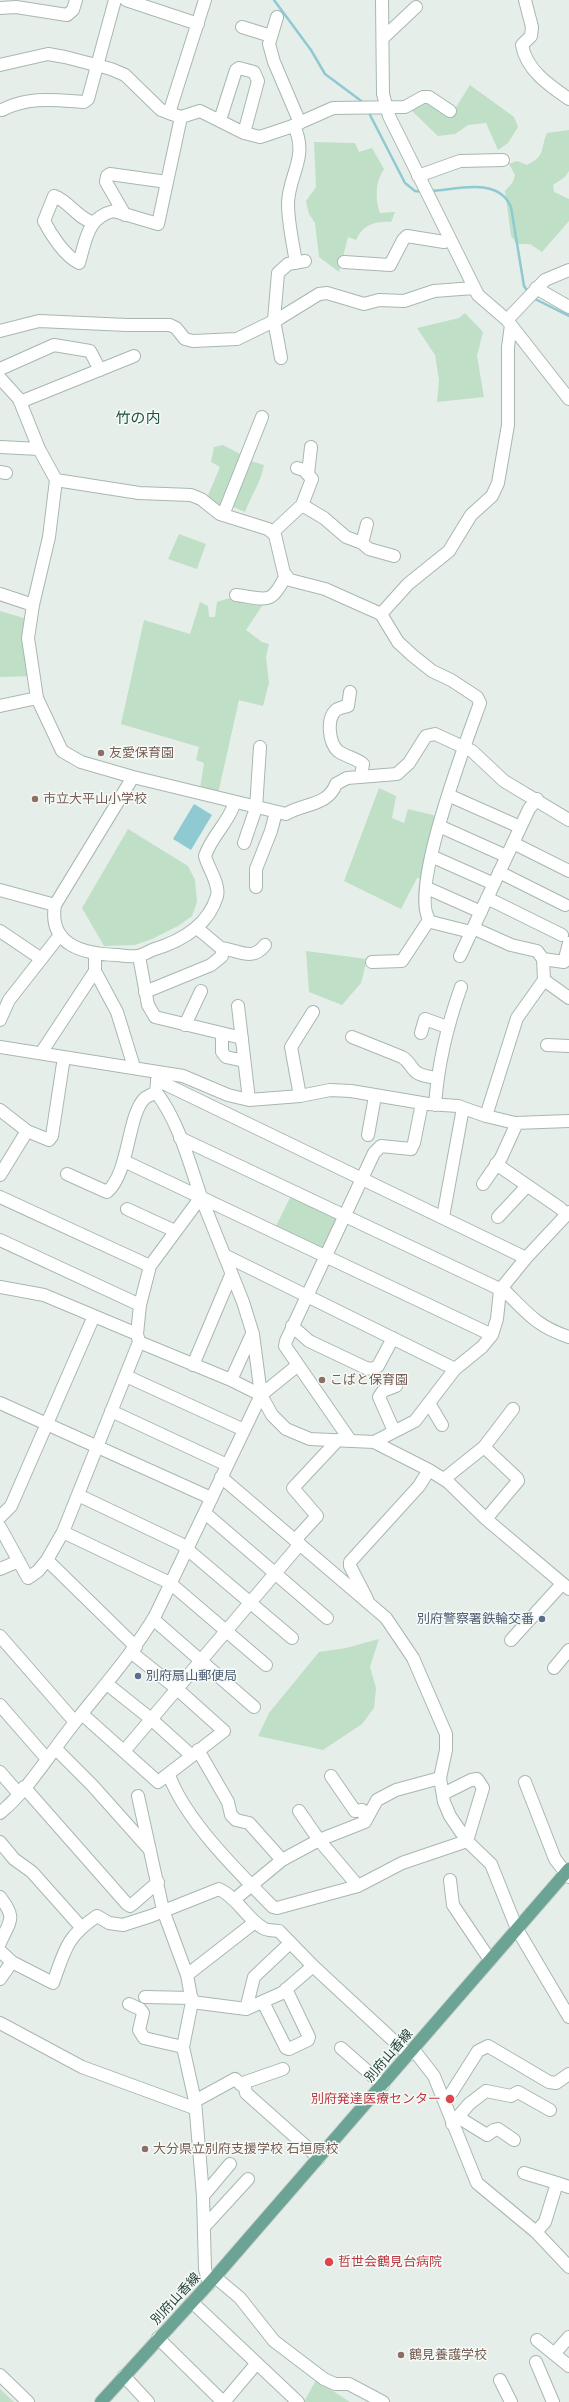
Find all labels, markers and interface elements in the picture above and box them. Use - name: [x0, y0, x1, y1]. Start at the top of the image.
- district label: 竹の内: [116, 410, 160, 428]
- place label: 友愛保育園: [109, 745, 174, 761]
- marker: 友愛保育園: [96, 748, 106, 758]
- place label: 市立大平山小学校: [43, 791, 147, 807]
- marker: 市立大平山小学校: [30, 794, 40, 804]
- place label: こばと保育園: [330, 1372, 408, 1388]
- marker: こばと保育園: [317, 1375, 327, 1385]
- place label: 別府警察署鉄輪交番: [417, 1611, 534, 1627]
- marker: 別府警察署鉄輪交番: [537, 1614, 547, 1624]
- place label: 別府扇山郵便局: [146, 1668, 237, 1684]
- marker: 別府扇山郵便局: [133, 1671, 143, 1681]
- street label: 別府山香線: [362, 2026, 416, 2086]
- place label: 別府発達医療センター: [311, 2091, 441, 2107]
- marker: 別府発達医療センター: [444, 2093, 456, 2105]
- place label: 大分県立別府支援学校 石垣原校: [153, 2141, 338, 2157]
- marker: 大分県立別府支援学校 石垣原校: [140, 2144, 150, 2154]
- place label: 哲世会鶴見台病院: [338, 2254, 442, 2270]
- marker: 哲世会鶴見台病院: [323, 2256, 335, 2268]
- street label: 別府山香線: [148, 2270, 204, 2328]
- place label: 鶴見養護学校: [409, 2347, 487, 2363]
- marker: 鶴見養護学校: [396, 2350, 406, 2360]

